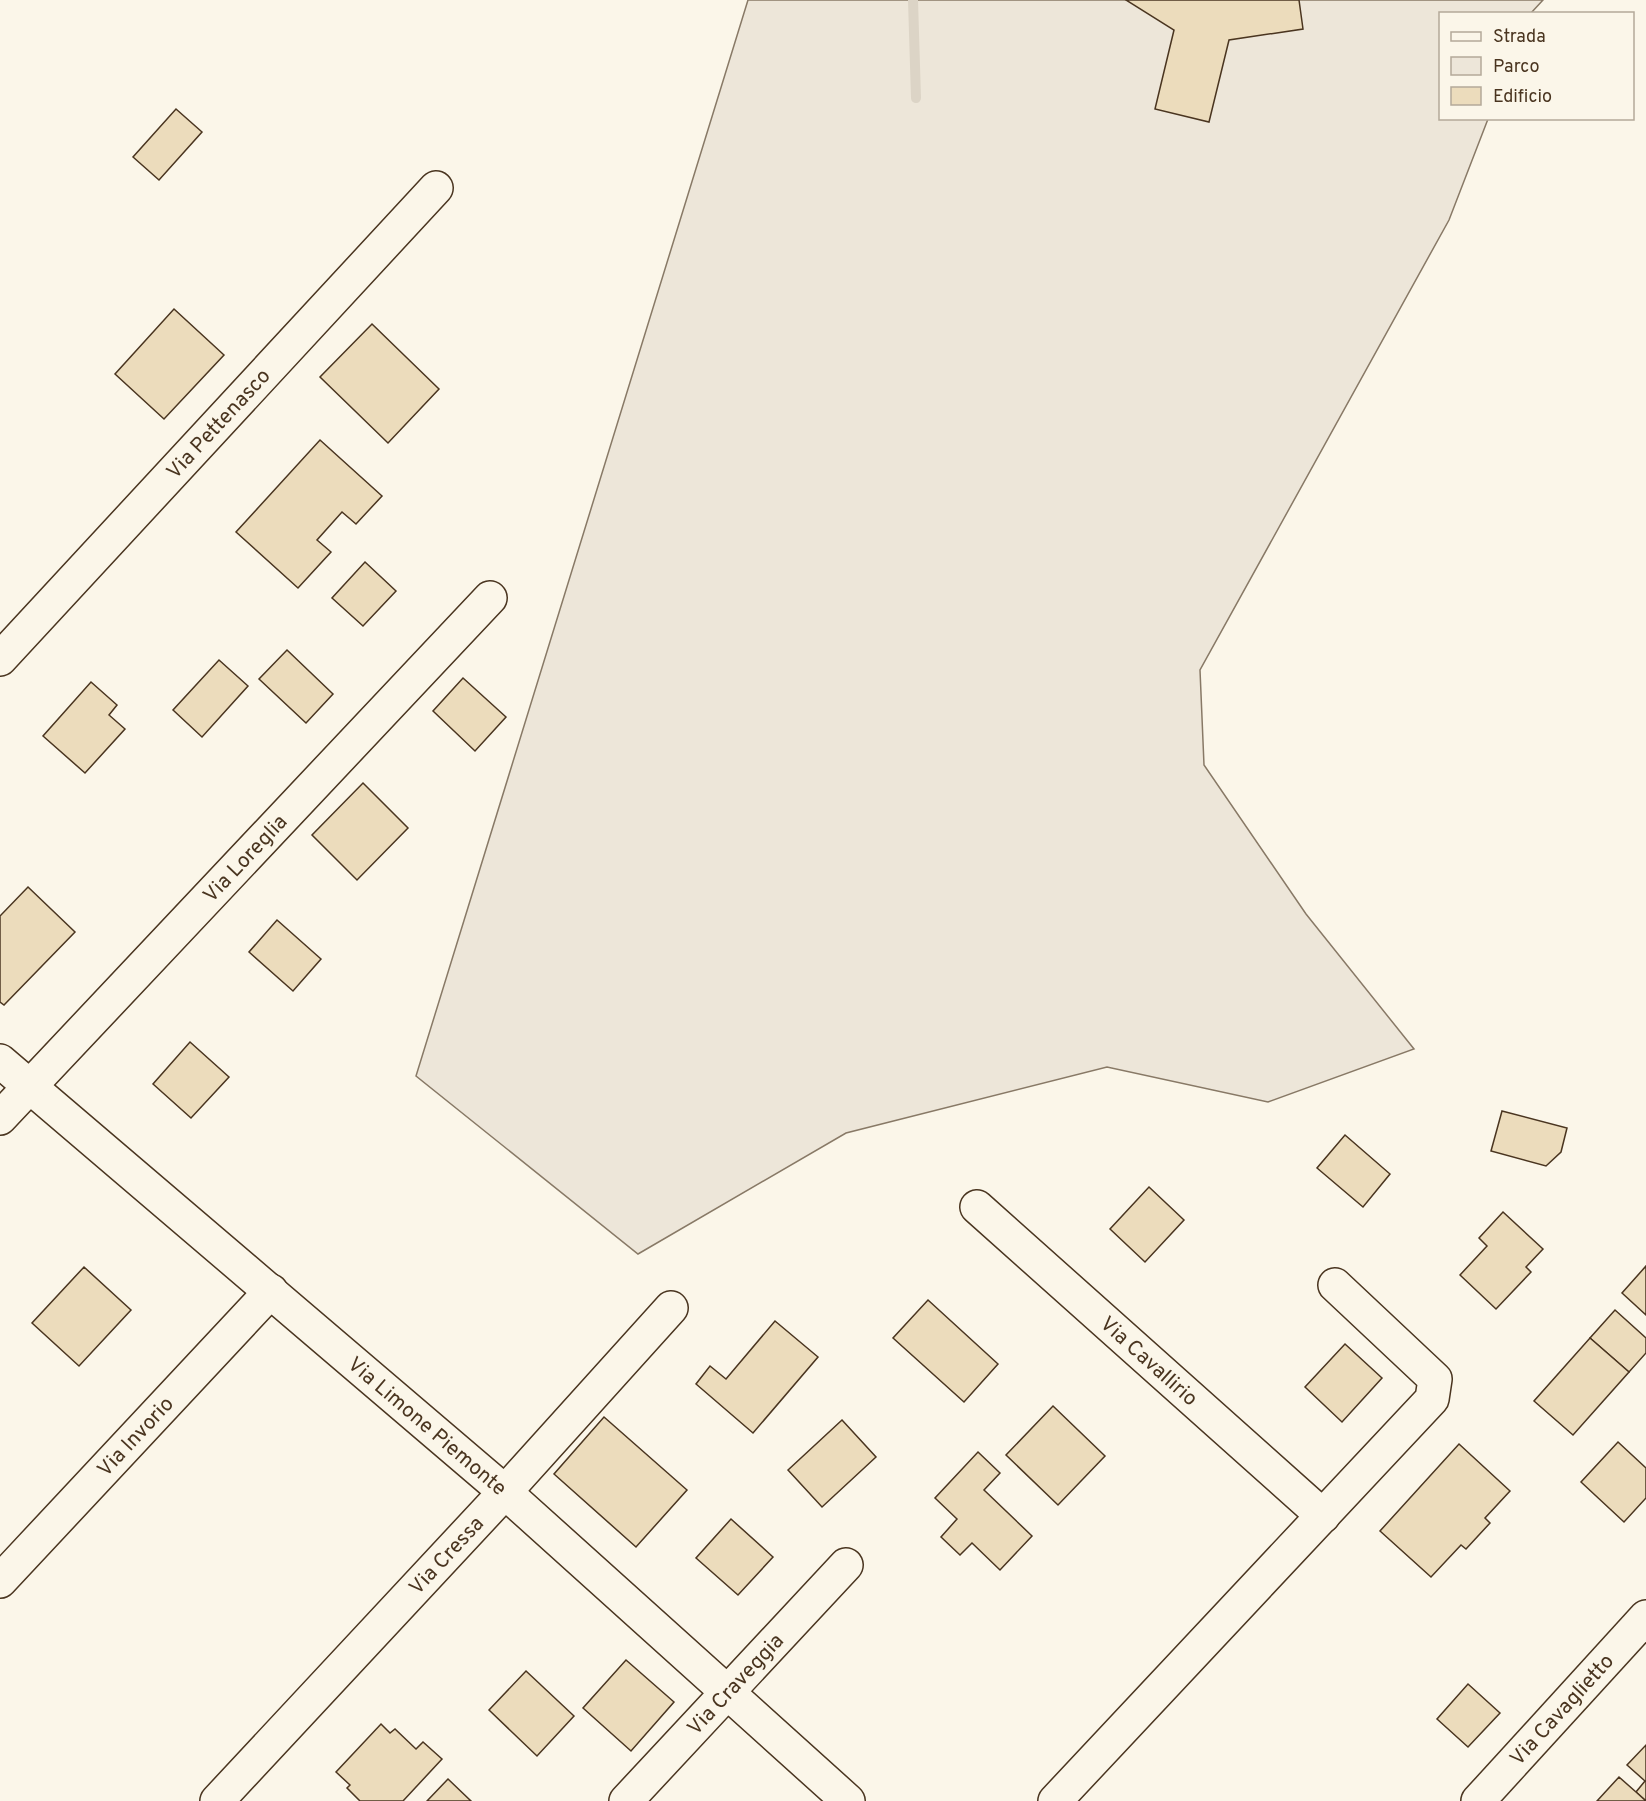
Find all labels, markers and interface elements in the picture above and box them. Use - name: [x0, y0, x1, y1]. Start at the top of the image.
- legend: [1439, 12, 1634, 120]
- text: Strada: [1493, 26, 1546, 49]
- text: Parco: [1493, 56, 1539, 79]
- text: Edificio: [1493, 86, 1552, 109]
- street label: Via Pettenasco: [161, 363, 277, 485]
- street label: Via Loreglia: [198, 809, 294, 909]
- street label: Via Cavallirio: [1094, 1311, 1203, 1413]
- street label: Via Limone Piemonte: [341, 1352, 512, 1502]
- street label: Via Invorio: [92, 1392, 180, 1483]
- street label: Via Cressa: [404, 1511, 490, 1601]
- street label: Via Craveggia: [682, 1628, 790, 1742]
- street label: Via Cavaglietto: [1505, 1649, 1621, 1772]

